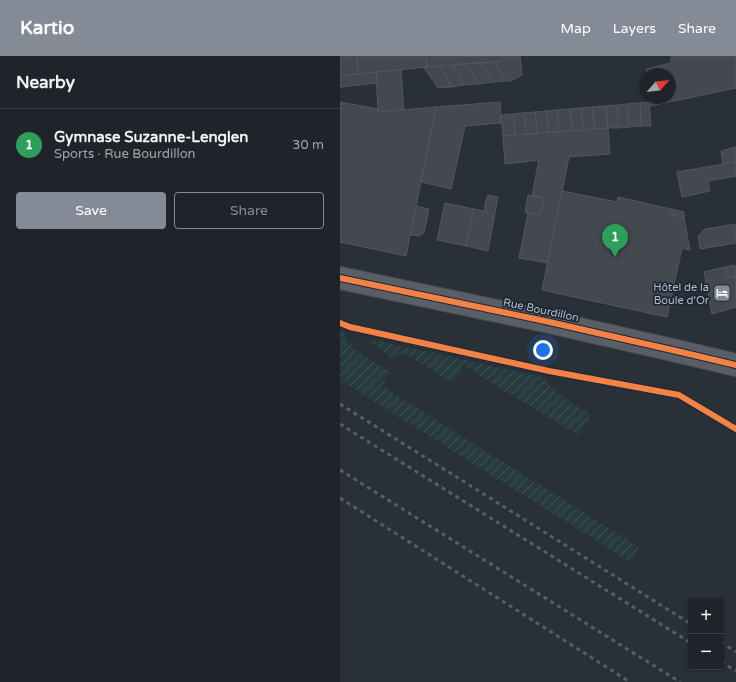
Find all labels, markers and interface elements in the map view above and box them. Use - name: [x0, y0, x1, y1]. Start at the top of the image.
- text: Kartio: [20, 17, 74, 39]
- text: Map: [561, 20, 591, 37]
- text: Layers: [613, 20, 656, 37]
- text: Share: [678, 20, 716, 37]
- north arrow: [640, 68, 676, 104]
- text: Nearby: [16, 72, 75, 93]
- text: Gymnase Suzanne-Lenglen: [54, 128, 248, 146]
- text: 1: [25, 137, 33, 153]
- text: 30 m: [292, 137, 324, 153]
- text: Sports · Rue Bourdillon: [54, 146, 196, 162]
- button: Save: [16, 192, 166, 229]
- button: Share: [174, 192, 324, 229]
- pin: 1: [602, 224, 628, 257]
- place label: Hôtel de la Boule d'Or: [653, 281, 710, 307]
- hotel icon: Hôtel de la Boule d'Or: [712, 283, 732, 303]
- street label: Rue Bourdillon: [502, 296, 580, 324]
- your location: [533, 340, 553, 360]
- map controls: [688, 598, 724, 670]
- button: +: [688, 598, 724, 634]
- button: −: [688, 634, 724, 670]

